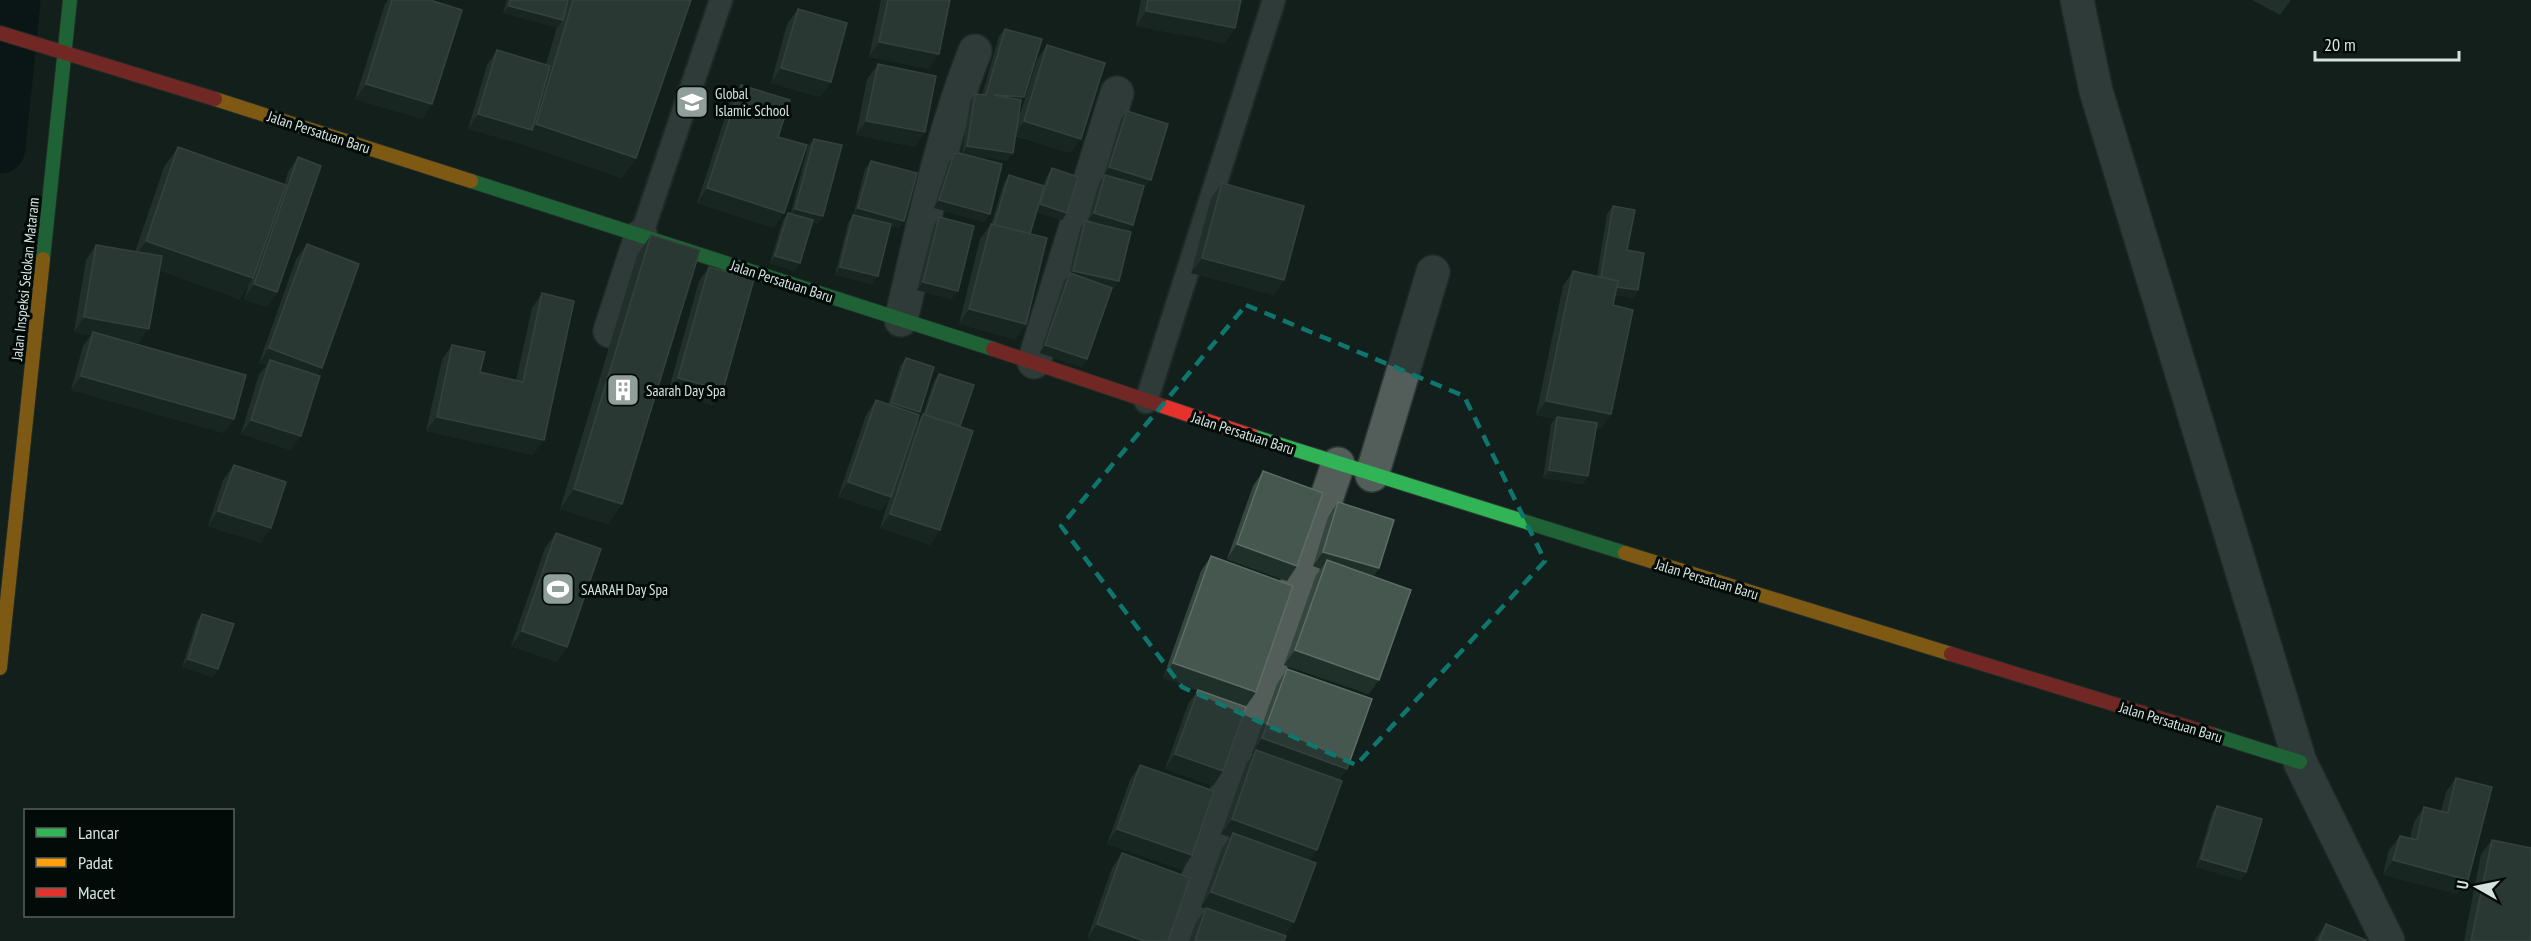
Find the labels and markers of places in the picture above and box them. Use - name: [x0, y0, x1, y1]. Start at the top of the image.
- school or university icon: Global Islamic School: [674, 84, 710, 120]
- place label: Global Islamic School: [715, 84, 790, 120]
- building icon: Saarah Day Spa: [605, 372, 641, 408]
- place label: Saarah Day Spa: [646, 381, 726, 400]
- sports icon: SAARAH Day Spa: [540, 571, 576, 607]
- place label: SAARAH Day Spa: [581, 580, 668, 599]

